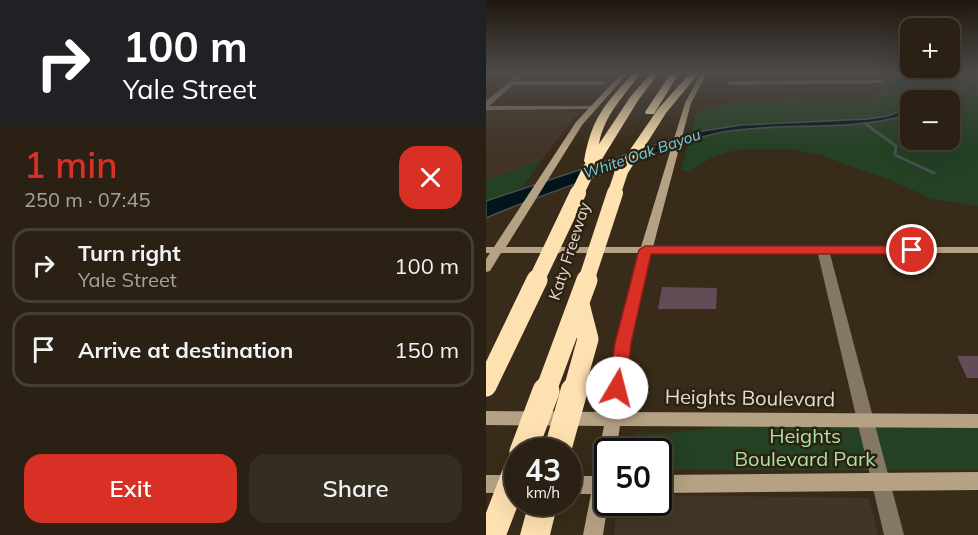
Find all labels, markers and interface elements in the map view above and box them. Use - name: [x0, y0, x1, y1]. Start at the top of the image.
- map controls: [900, 18, 960, 150]
- button: +: [900, 18, 960, 78]
- text: 100 m: [123, 20, 248, 73]
- icon: right: [24, 24, 102, 102]
- text: Yale Street: [123, 72, 256, 106]
- button: −: [900, 90, 960, 150]
- water label: White Oak Bayou: [581, 124, 703, 182]
- text: 1 min: [24, 142, 118, 187]
- button: close: [399, 146, 462, 209]
- text: 250 m · 07:45: [24, 187, 150, 212]
- street label: Katy Freeway: [544, 199, 594, 302]
- pin: [886, 224, 937, 275]
- icon: arrive: [895, 233, 928, 266]
- text: Turn right: [78, 239, 181, 267]
- icon: right: [27, 249, 60, 282]
- text: 100 m: [394, 252, 459, 280]
- text: Yale Street: [78, 267, 177, 292]
- icon: arrive: [27, 333, 60, 366]
- text: Arrive at destination: [78, 336, 293, 364]
- text: 150 m: [394, 336, 459, 364]
- position arrow: [585, 356, 649, 420]
- street label: Heights Boulevard: [665, 384, 835, 411]
- park label: Heights Boulevard Park: [735, 423, 876, 471]
- speed limit sign: 50: [594, 438, 672, 516]
- text: 43: [525, 451, 561, 489]
- button: Exit: [24, 454, 237, 523]
- button: Share: [249, 454, 462, 523]
- text: km/h: [526, 483, 560, 502]

